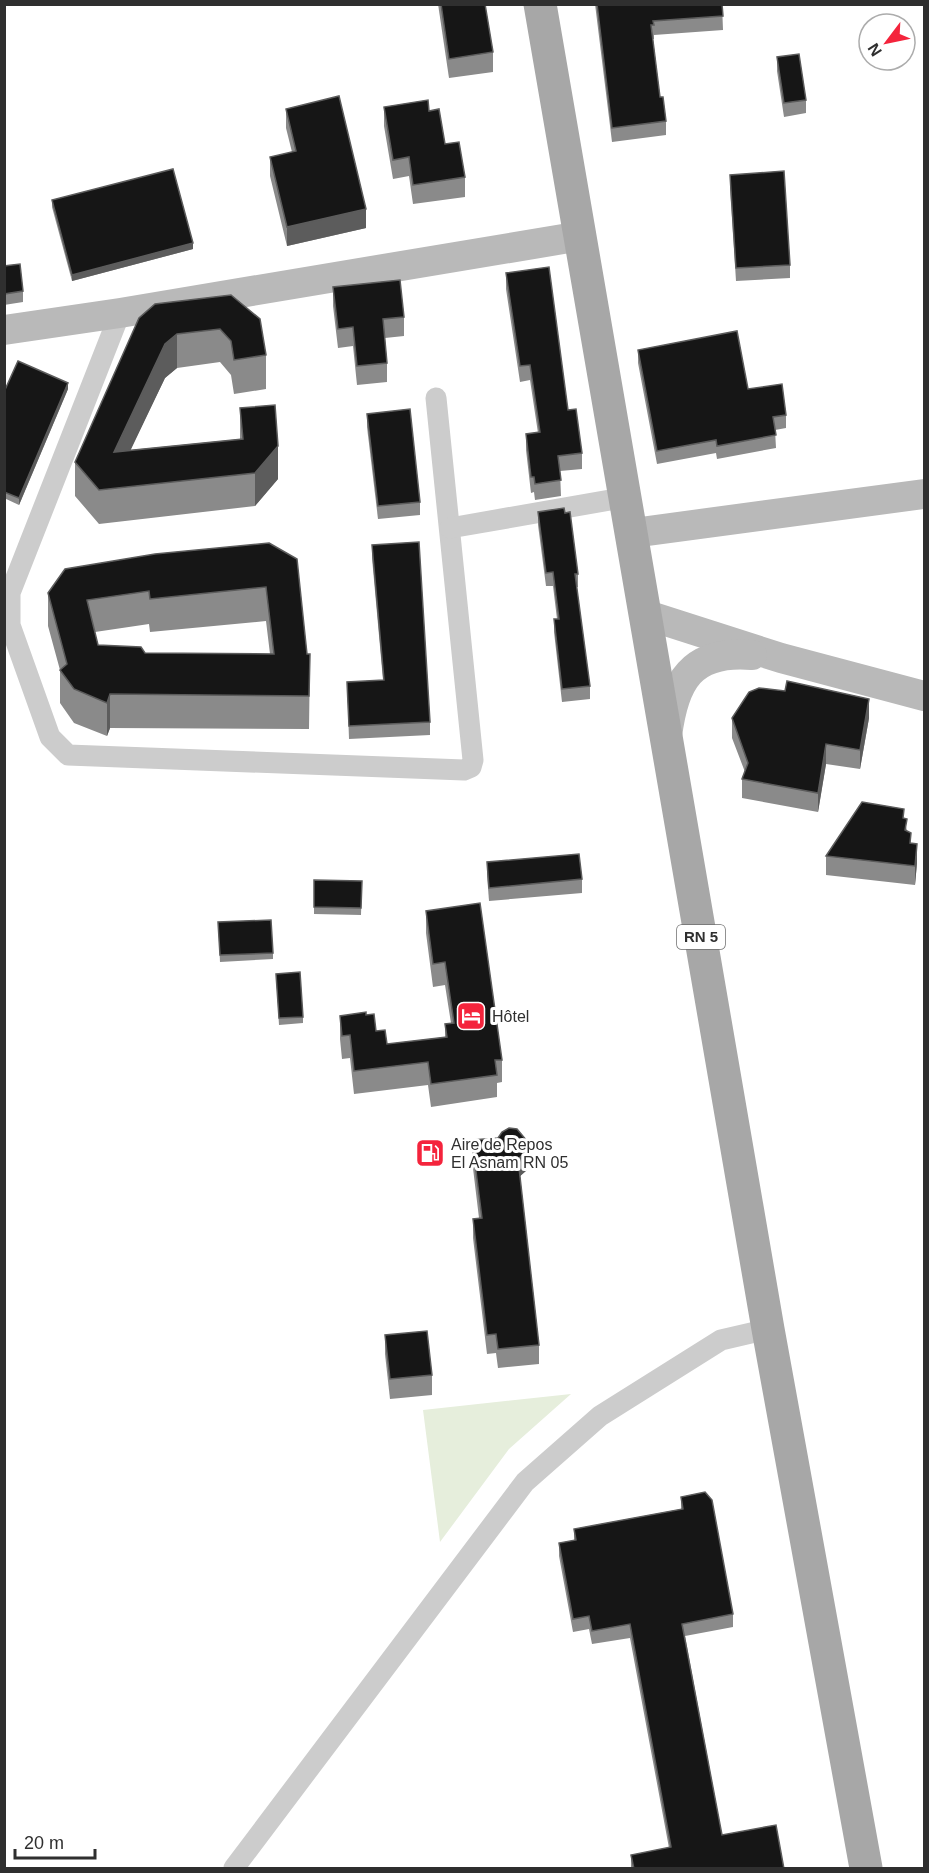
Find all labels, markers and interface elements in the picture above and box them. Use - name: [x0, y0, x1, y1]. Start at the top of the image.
- north arrow: [857, 12, 917, 72]
- text: N: [864, 40, 885, 59]
- road number: RN 5: [677, 925, 725, 949]
- hotel icon: Hôtel: [455, 1000, 487, 1032]
- place label: Hôtel: [492, 1008, 529, 1025]
- place label: Aire de Repos El Asnam RN 05: [451, 1136, 568, 1171]
- fuel station icon: Aire de Repos El Asnam RN 05: [414, 1137, 446, 1169]
- scale bar: [15, 1822, 94, 1860]
- text: 20 m: [24, 1833, 64, 1853]

